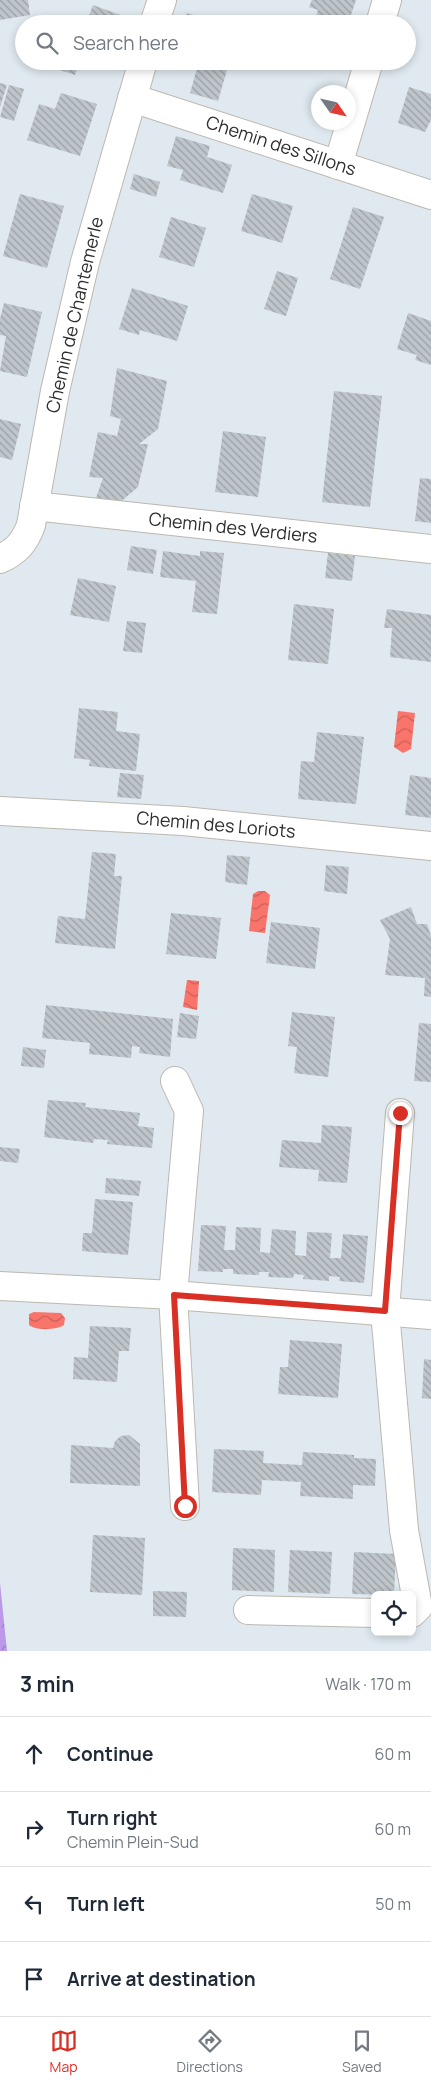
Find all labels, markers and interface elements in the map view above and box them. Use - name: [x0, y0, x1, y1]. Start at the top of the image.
- search box: [15, 15, 416, 70]
- icon: search: [33, 29, 61, 57]
- text: Search here: [73, 30, 179, 56]
- north arrow: [311, 85, 356, 130]
- street label: Chemin des Sillons: [203, 109, 359, 181]
- street label: Chemin de Chantemerle: [40, 214, 108, 415]
- street label: Chemin des Verdiers: [148, 506, 319, 548]
- street label: Chemin des Loriots: [136, 805, 297, 843]
- route end: [389, 1102, 412, 1125]
- route start: [174, 1495, 197, 1518]
- map controls: [371, 1591, 416, 1636]
- button: locate: [371, 1591, 416, 1636]
- text: 3 min: [20, 1670, 74, 1698]
- text: Walk · 170 m: [325, 1673, 411, 1695]
- icon: ahead: [20, 1740, 48, 1768]
- text: Continue: [67, 1741, 153, 1767]
- text: 60 m: [375, 1743, 411, 1765]
- text: Turn right: [67, 1805, 157, 1831]
- icon: right: [20, 1815, 48, 1843]
- text: 60 m: [375, 1818, 411, 1840]
- text: Chemin Plein-Sud: [67, 1831, 199, 1853]
- icon: left: [20, 1890, 48, 1918]
- text: Turn left: [67, 1891, 145, 1917]
- text: 50 m: [375, 1893, 411, 1915]
- icon: arrive: [20, 1965, 48, 1993]
- text: Arrive at destination: [67, 1966, 256, 1992]
- tab: Map: [50, 2027, 78, 2076]
- tab: Directions: [177, 2027, 243, 2076]
- tab: Saved: [342, 2027, 381, 2076]

